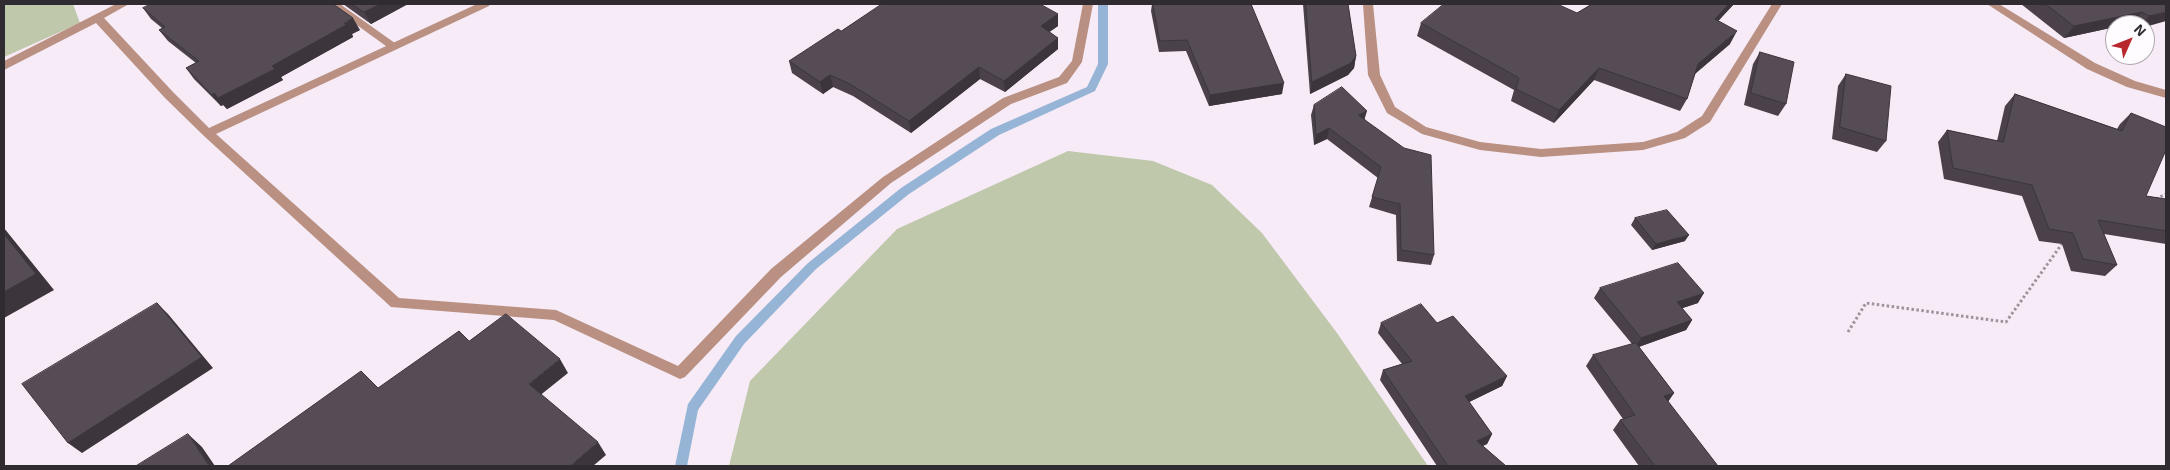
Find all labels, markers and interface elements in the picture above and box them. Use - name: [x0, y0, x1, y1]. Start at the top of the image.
- north arrow: [2105, 15, 2155, 65]
- text: N: [2131, 20, 2150, 39]

